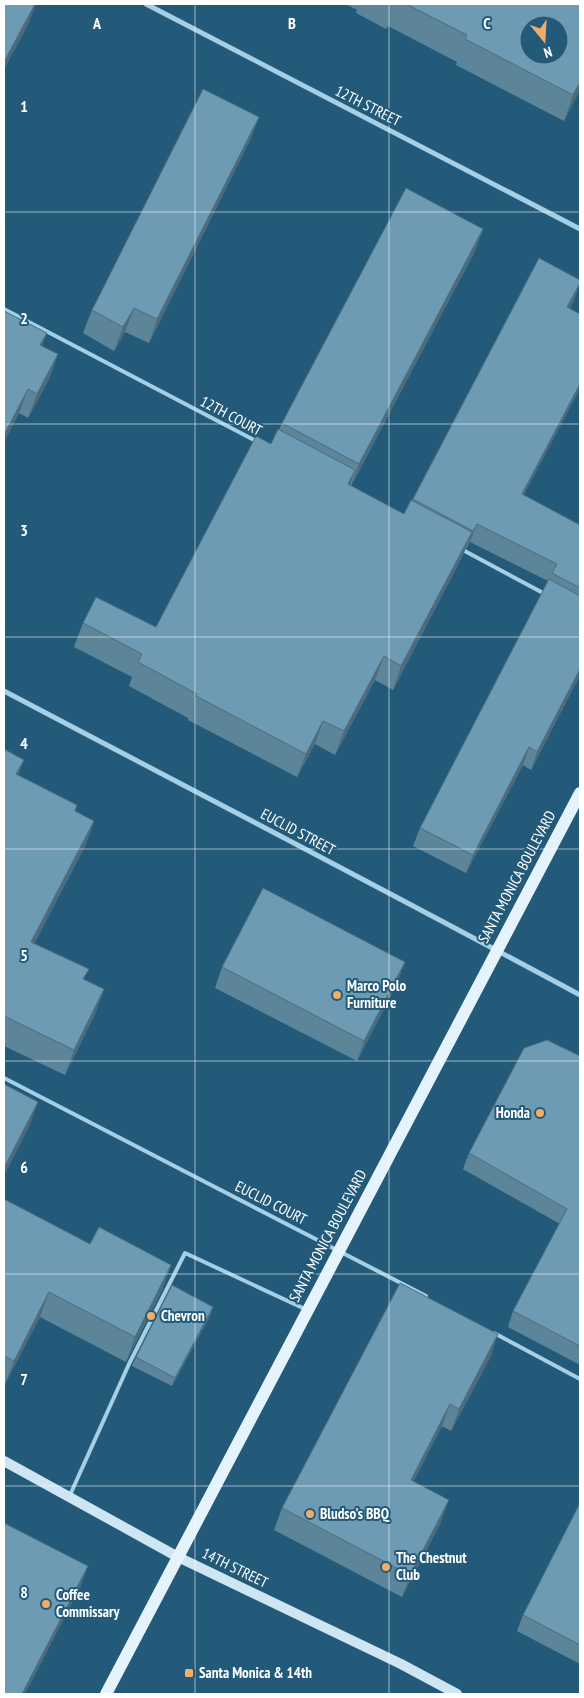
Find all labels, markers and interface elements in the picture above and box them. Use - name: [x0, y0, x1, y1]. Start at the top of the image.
- text: A: [92, 13, 102, 33]
- text: B: [288, 13, 296, 33]
- text: C: [483, 13, 491, 33]
- north arrow: [519, 15, 569, 65]
- text: N: [542, 43, 554, 62]
- street label: 12TH STREET: [332, 81, 405, 130]
- text: 1: [20, 96, 28, 116]
- text: 2: [20, 308, 28, 328]
- street label: 12TH COURT: [197, 391, 266, 440]
- text: 3: [20, 520, 28, 540]
- text: 4: [20, 733, 28, 753]
- street label: EUCLID STREET: [258, 804, 339, 859]
- street label: SANTA MONICA BOULEVARD: [474, 807, 560, 946]
- text: 5: [20, 945, 28, 965]
- place label: Marco Polo Furniture: [347, 976, 406, 1012]
- marker: Marco Polo Furniture: [331, 989, 343, 1001]
- place label: Honda: [496, 1103, 530, 1122]
- marker: Honda: [534, 1107, 546, 1119]
- text: 6: [20, 1157, 28, 1177]
- street label: SANTA MONICA BOULEVARD: [285, 1166, 371, 1305]
- street label: EUCLID COURT: [232, 1176, 310, 1229]
- place label: Chevron: [161, 1306, 205, 1325]
- marker: Chevron: [145, 1310, 157, 1322]
- text: 7: [20, 1369, 28, 1389]
- place label: Bludso's BBQ: [320, 1504, 390, 1523]
- marker: Bludso's BBQ: [304, 1508, 316, 1520]
- street label: 14TH STREET: [199, 1543, 272, 1592]
- place label: The Chestnut Club: [396, 1548, 467, 1584]
- marker: The Chestnut Club: [380, 1561, 392, 1573]
- text: 8: [20, 1582, 28, 1602]
- place label: Coffee Commissary: [56, 1585, 120, 1621]
- marker: Coffee Commissary: [40, 1598, 52, 1610]
- place label: Santa Monica & 14th: [199, 1663, 312, 1682]
- marker: Santa Monica & 14th: [183, 1667, 195, 1679]

